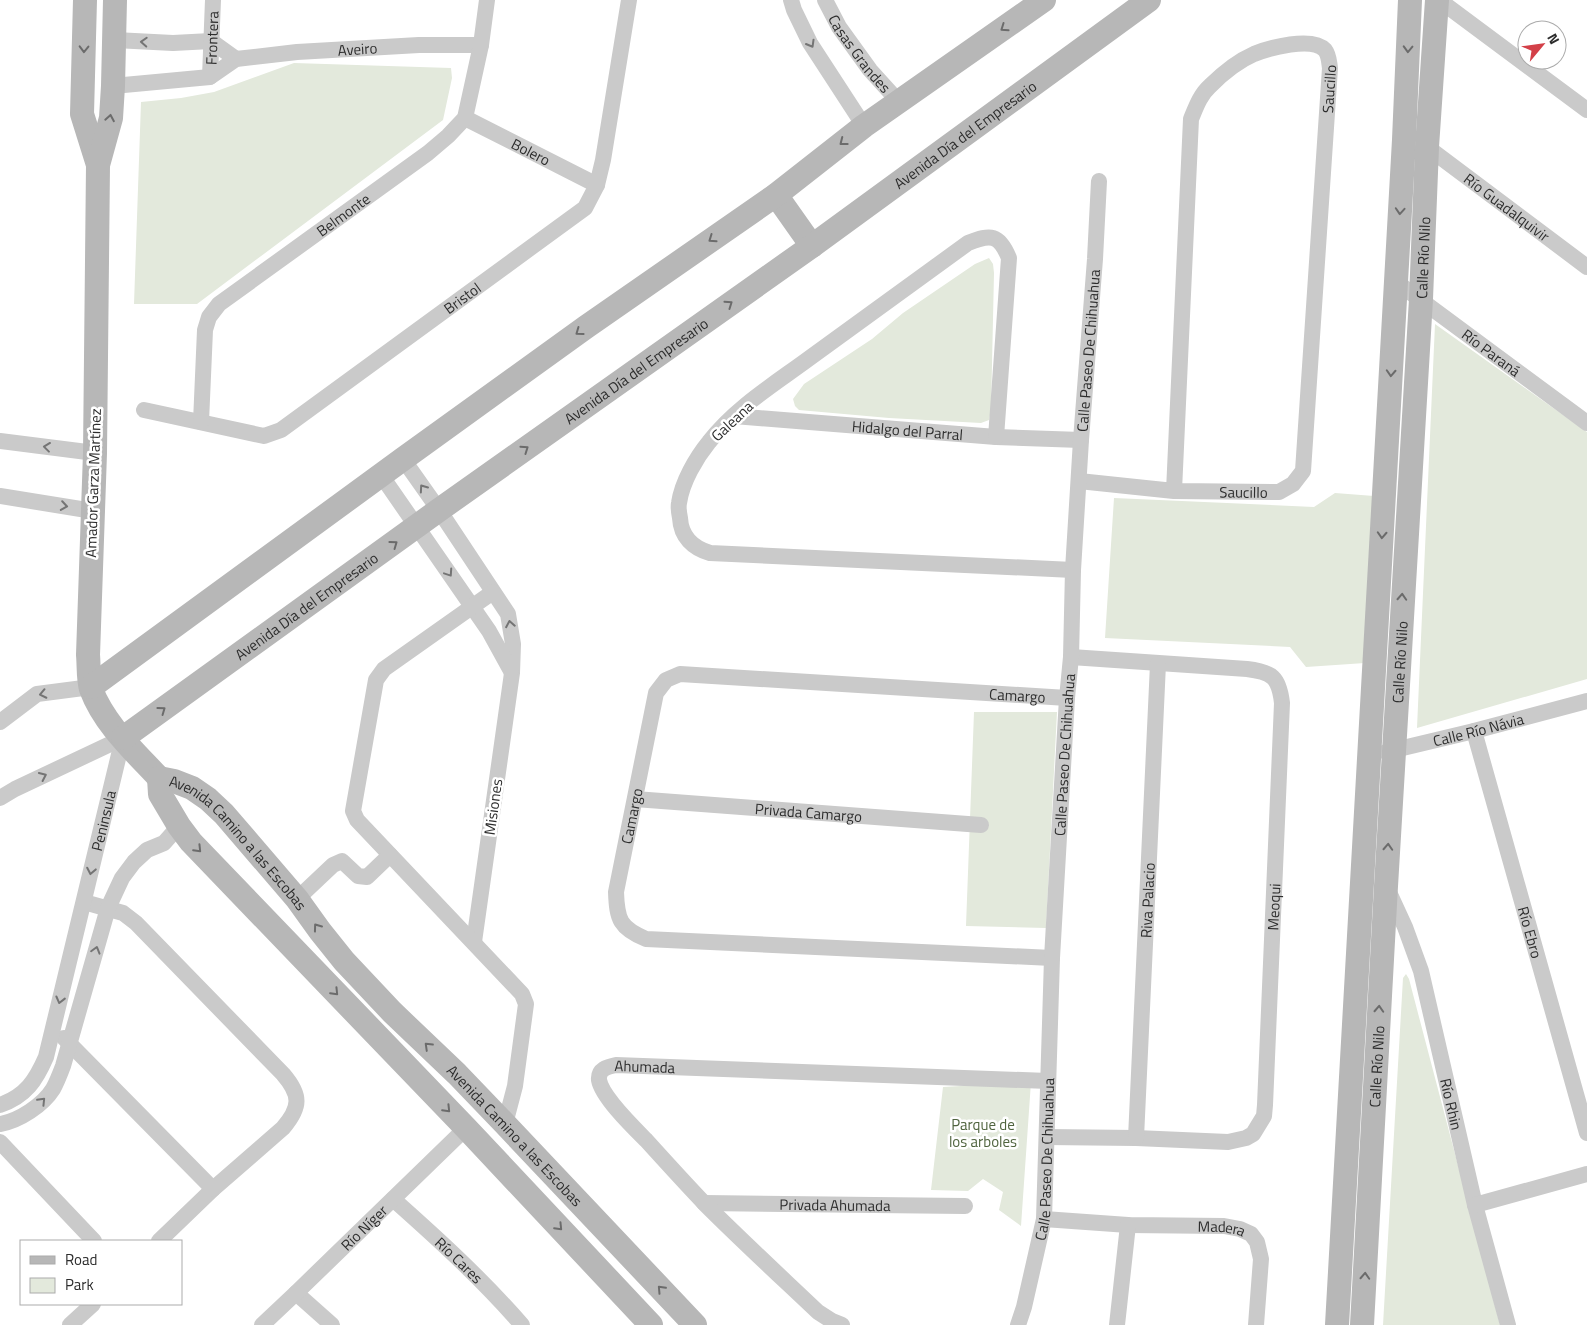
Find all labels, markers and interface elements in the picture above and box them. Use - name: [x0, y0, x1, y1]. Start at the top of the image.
- street label: Frontera: [199, 10, 224, 66]
- street label: Casas Grandes: [823, 10, 897, 98]
- north arrow: [1517, 20, 1567, 70]
- one-way arrow: [1000, 22, 1010, 31]
- text: N: [1542, 29, 1565, 48]
- one-way arrow: [140, 36, 148, 47]
- street label: Aveiro: [337, 36, 378, 61]
- one-way arrow: [805, 39, 815, 48]
- one-way arrow: [79, 45, 89, 53]
- one-way arrow: [1403, 45, 1413, 53]
- street label: Saucillo: [1316, 64, 1342, 114]
- street label: Avenida Día del Empresario: [889, 74, 1041, 194]
- one-way arrow: [105, 113, 115, 122]
- street label: Bolero: [507, 132, 555, 171]
- one-way arrow: [840, 137, 849, 145]
- street label: Río Guadalquivir: [1459, 167, 1555, 247]
- street label: Belmonte: [311, 187, 375, 242]
- one-way arrow: [1394, 207, 1405, 215]
- street label: Calle Río Nilo: [1410, 216, 1436, 299]
- one-way arrow: [709, 233, 718, 242]
- street label: Calle Paseo De Chihuahua: [1070, 268, 1106, 433]
- street label: Bristol: [439, 276, 486, 319]
- one-way arrow: [724, 301, 733, 310]
- street label: Avenida Día del Empresario: [559, 311, 713, 430]
- street label: Río Paraná: [1457, 323, 1526, 382]
- one-way arrow: [576, 326, 585, 335]
- one-way arrow: [1385, 369, 1396, 377]
- street label: Galeana: [706, 395, 759, 447]
- street label: Amador Garza Martínez: [79, 408, 107, 558]
- street label: Hidalgo del Parral: [851, 414, 964, 446]
- one-way arrow: [43, 442, 51, 453]
- one-way arrow: [520, 445, 529, 455]
- street label: Saucillo: [1219, 480, 1268, 503]
- one-way arrow: [420, 484, 429, 494]
- one-way arrow: [60, 500, 68, 511]
- one-way arrow: [1376, 532, 1387, 540]
- one-way arrow: [388, 541, 397, 549]
- street label: Avenida Día del Empresario: [230, 546, 383, 665]
- one-way arrow: [443, 567, 452, 577]
- one-way arrow: [1397, 593, 1408, 601]
- one-way arrow: [505, 620, 515, 629]
- street label: Calle Río Nilo: [1385, 620, 1413, 704]
- street label: Calle Paseo De Chihuahua: [1048, 672, 1081, 837]
- street label: Camargo: [988, 682, 1046, 708]
- one-way arrow: [38, 688, 47, 699]
- one-way arrow: [156, 707, 166, 716]
- street label: Calle Río Návia: [1431, 707, 1527, 752]
- street label: Avenida Camino a las Escobas: [167, 769, 313, 915]
- one-way arrow: [38, 771, 47, 782]
- street label: Misiones: [478, 777, 508, 837]
- street label: Camargo: [614, 786, 648, 846]
- street label: Peninsula: [85, 787, 122, 853]
- street label: Privada Camargo: [754, 797, 863, 828]
- one-way arrow: [192, 843, 201, 852]
- one-way arrow: [1383, 843, 1394, 851]
- street label: Riva Palacio: [1134, 862, 1160, 939]
- one-way arrow: [86, 866, 97, 875]
- street label: Meoqui: [1261, 883, 1286, 931]
- street label: Río Ebro: [1512, 904, 1549, 961]
- one-way arrow: [314, 923, 323, 933]
- one-way arrow: [91, 946, 101, 954]
- one-way arrow: [329, 986, 338, 995]
- one-way arrow: [55, 996, 66, 1005]
- one-way arrow: [1374, 1005, 1384, 1012]
- street label: Calle Río Nilo: [1362, 1025, 1390, 1108]
- one-way arrow: [425, 1043, 434, 1052]
- street label: Ahumada: [614, 1053, 676, 1079]
- street label: Avenida Camino a las Escobas: [442, 1059, 588, 1211]
- street label: Río Rhin: [1435, 1076, 1469, 1132]
- street label: Calle Paseo De Chihuahua: [1028, 1077, 1060, 1243]
- one-way arrow: [36, 1097, 45, 1106]
- one-way arrow: [441, 1103, 450, 1112]
- park label: Parque de los arboles: [949, 1113, 1017, 1153]
- street label: Privada Ahumada: [779, 1192, 891, 1217]
- street label: Río Níger: [335, 1199, 392, 1256]
- street label: Madera: [1197, 1214, 1250, 1242]
- one-way arrow: [553, 1221, 562, 1230]
- street label: Río Cares: [430, 1231, 489, 1289]
- legend: [20, 1240, 182, 1305]
- text: Road: [65, 1248, 97, 1271]
- one-way arrow: [1359, 1272, 1370, 1280]
- text: Park: [65, 1273, 94, 1296]
- one-way arrow: [658, 1286, 667, 1295]

